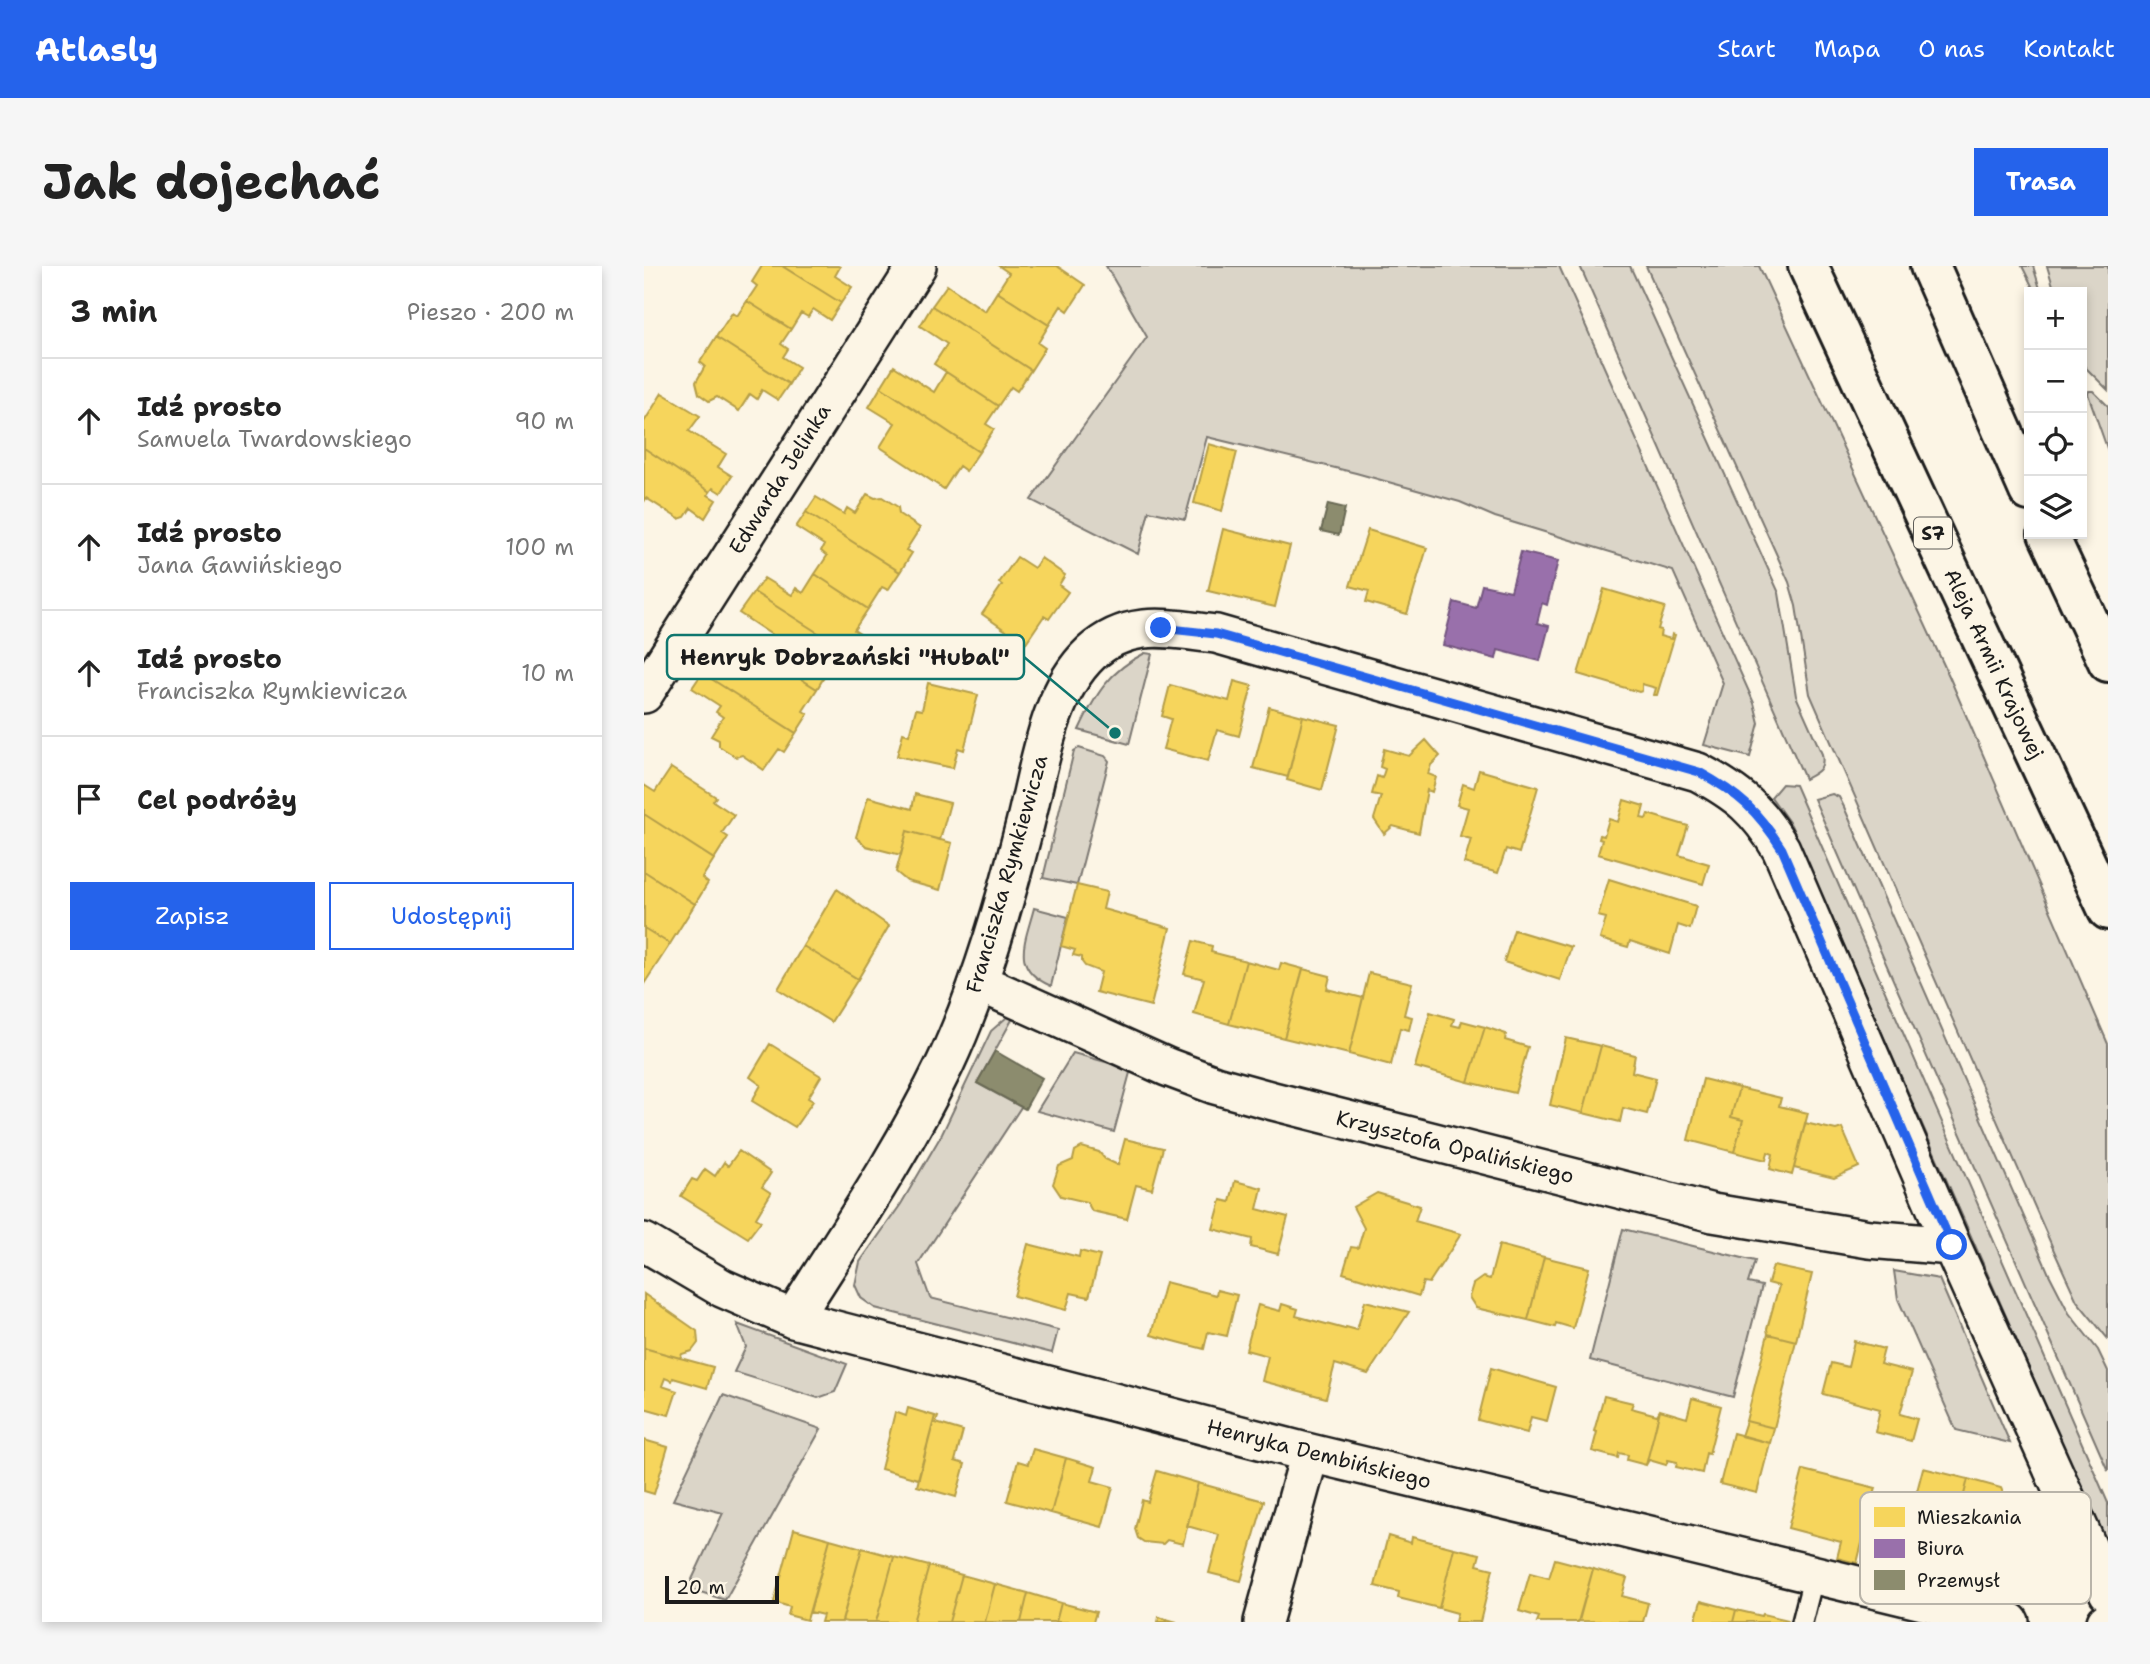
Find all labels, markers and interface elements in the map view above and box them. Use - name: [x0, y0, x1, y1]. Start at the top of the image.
- text: Atlasly: [35, 27, 158, 72]
- text: Start: [1717, 33, 1776, 65]
- text: Mapa: [1814, 33, 1880, 65]
- text: O nas: [1918, 33, 1985, 65]
- text: Kontakt: [2023, 33, 2115, 65]
- button: Trasa: [1974, 148, 2108, 216]
- text: Jak dojechać: [42, 149, 381, 215]
- map controls: [2024, 287, 2087, 539]
- button: +: [2024, 287, 2087, 350]
- text: 3 min: [70, 291, 157, 332]
- text: Pieszo · 200 m: [407, 297, 574, 327]
- button: −: [2024, 350, 2087, 413]
- text: Idź prosto: [137, 389, 282, 424]
- street label: Edwarda Jelinka: [723, 399, 837, 559]
- icon: ahead: [70, 402, 108, 440]
- text: 90 m: [514, 406, 574, 436]
- button: locate: [2024, 413, 2087, 476]
- text: Samuela Twardowskiego: [137, 424, 412, 454]
- button: layers: [2024, 476, 2087, 539]
- text: Idź prosto: [137, 515, 282, 550]
- road number: S7: [1914, 518, 1952, 548]
- icon: ahead: [70, 528, 108, 566]
- text: 100 m: [505, 532, 574, 562]
- text: Jana Gawińskiego: [137, 550, 343, 580]
- street label: Aleja Armii Krajowej: [1938, 564, 2050, 764]
- route end: [1145, 612, 1176, 643]
- callout: Henryk Dobrzański "Hubal": [667, 635, 1024, 679]
- text: Idź prosto: [137, 641, 282, 676]
- text: Henryk Dobrzański "Hubal": [680, 642, 1010, 672]
- icon: ahead: [70, 654, 108, 692]
- text: 10 m: [521, 658, 574, 688]
- text: Franciszka Rymkiewicza: [137, 676, 407, 706]
- street label: Franciszka Rymkiewicza: [960, 752, 1054, 996]
- icon: arrive: [70, 780, 108, 818]
- text: Cel podróży: [137, 782, 297, 817]
- button: Zapisz: [70, 882, 315, 950]
- button: Udostępnij: [329, 882, 574, 950]
- street label: Krzysztofa Opalińskiego: [1333, 1104, 1577, 1190]
- route start: [1936, 1229, 1967, 1260]
- street label: Henryka Dembińskiego: [1204, 1413, 1434, 1495]
- legend: [1860, 1492, 2091, 1604]
- text: Mieszkania: [1917, 1505, 2021, 1530]
- text: Biura: [1917, 1536, 1964, 1561]
- text: Przemysł: [1917, 1568, 2000, 1593]
- scale bar: [665, 1573, 779, 1605]
- text: 20 m: [676, 1575, 725, 1600]

